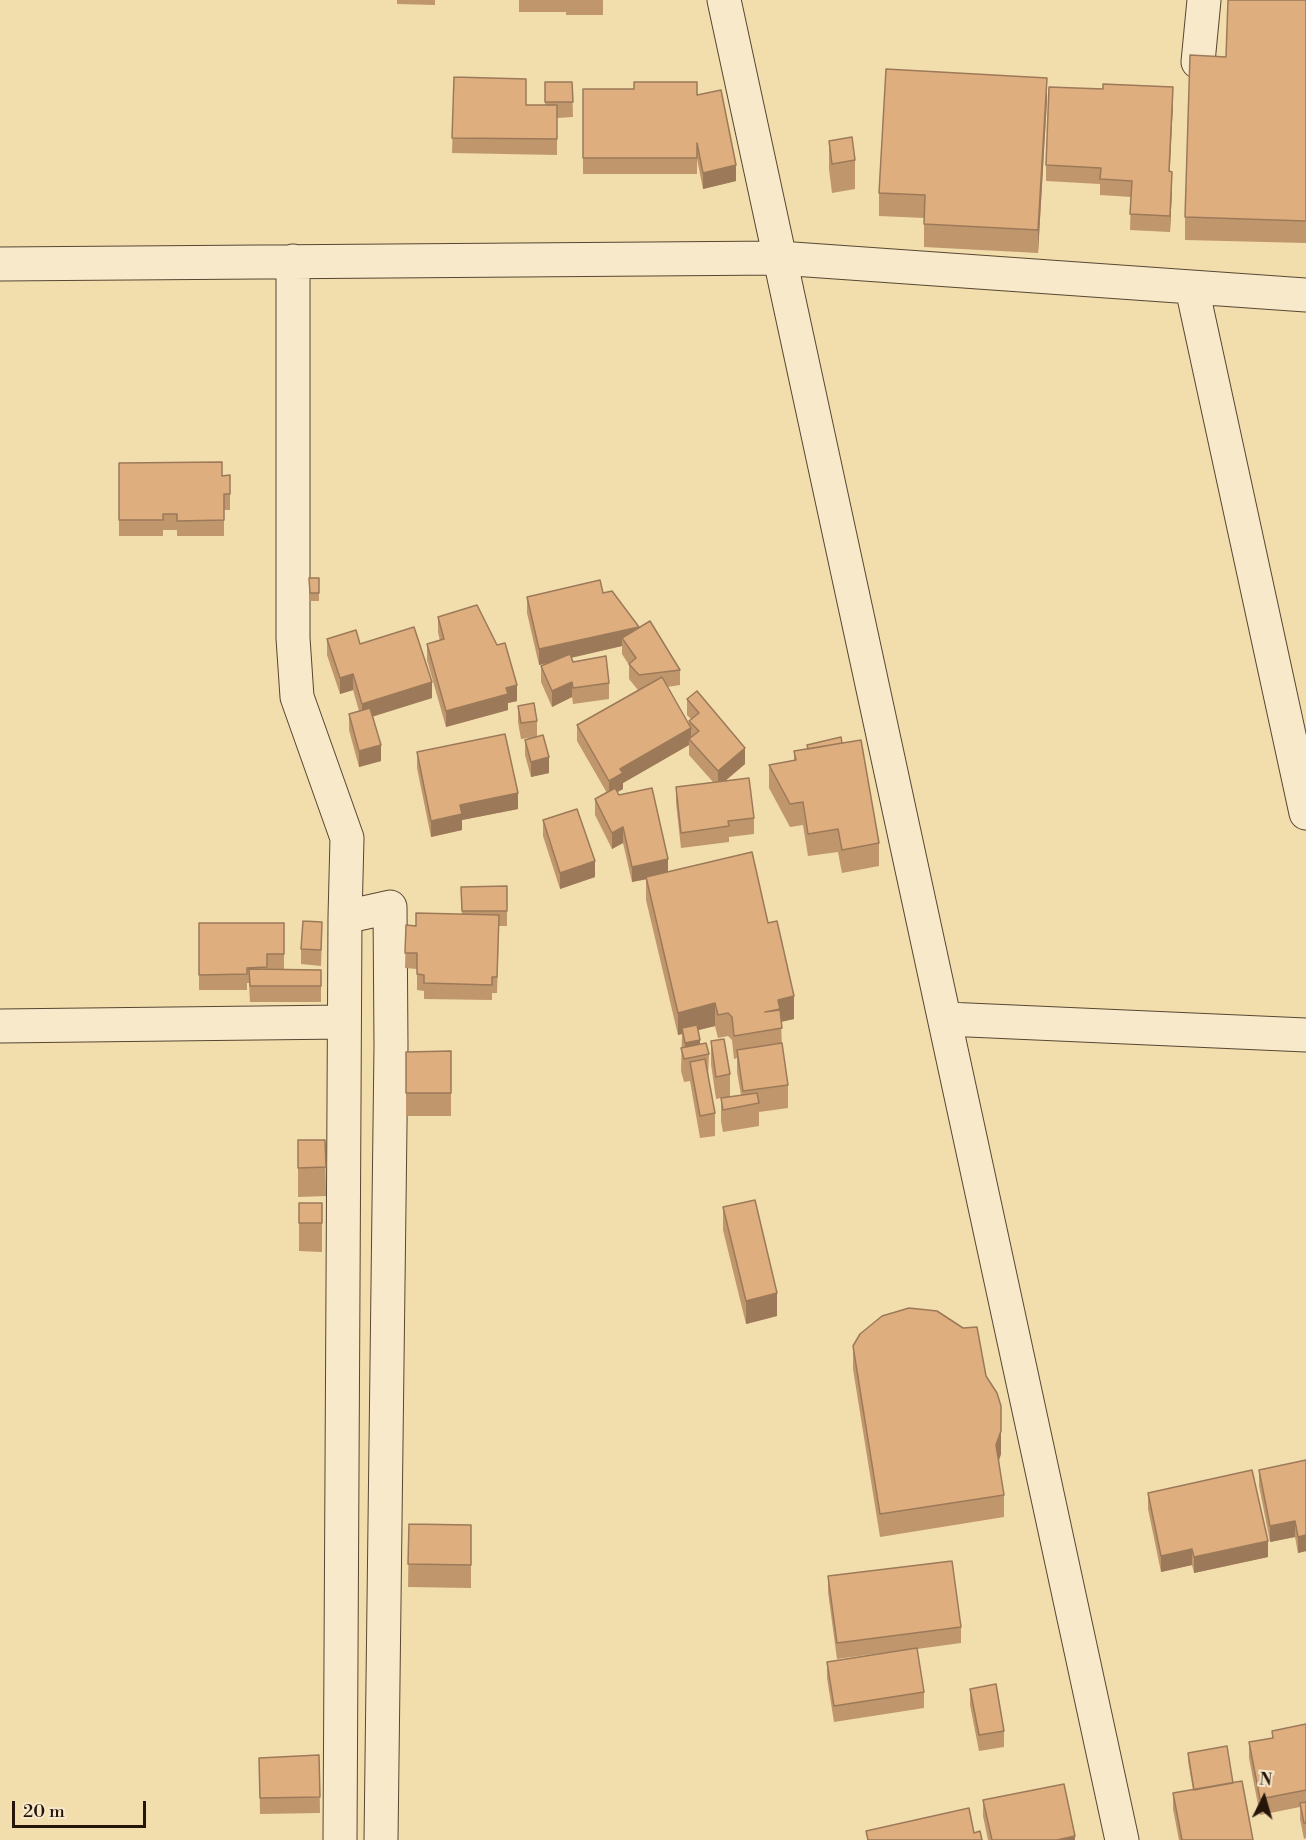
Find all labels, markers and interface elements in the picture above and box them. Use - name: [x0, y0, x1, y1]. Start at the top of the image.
- north arrow: [1234, 1768, 1294, 1828]
- text: N: [1258, 1770, 1273, 1791]
- scale bar: [15, 1789, 148, 1827]
- text: 20 m: [23, 1800, 65, 1823]

